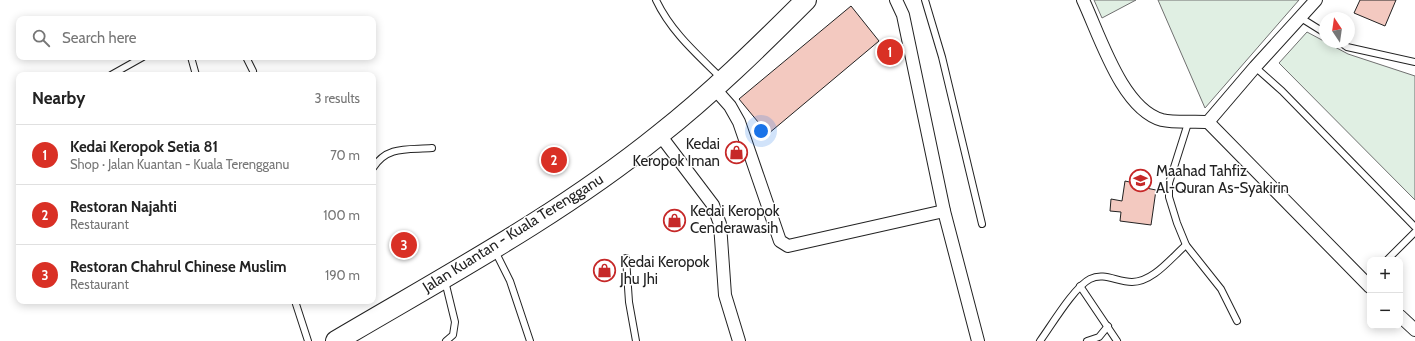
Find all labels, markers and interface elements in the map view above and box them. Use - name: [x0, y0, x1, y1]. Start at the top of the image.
- north arrow: [1319, 12, 1355, 48]
- search box: [16, 16, 376, 60]
- icon: search: [30, 27, 52, 49]
- text: Search here: [62, 29, 137, 47]
- pin: 1: [877, 37, 903, 67]
- text: Nearby: [32, 88, 85, 108]
- text: 3 results: [314, 90, 360, 106]
- your location: [751, 121, 771, 141]
- place label: Kedai Keropok Iman: [632, 135, 720, 170]
- text: Kedai Keropok Setia 81: [70, 138, 218, 156]
- shop icon: Kedai Keropok Iman: [723, 140, 749, 166]
- pin: 2: [541, 145, 567, 175]
- text: 1: [43, 147, 47, 163]
- text: 70 m: [330, 147, 360, 163]
- text: Shop · Jalan Kuantan - Kuala Terengganu: [70, 156, 289, 172]
- place label: Maahad Tahfiz Al-Quran As-Syakirin: [1156, 162, 1289, 197]
- school or university icon: Maahad Tahfiz Al-Quran As-Syakirin: [1128, 167, 1154, 193]
- street label: Jalan Kuantan - Kuala Terengganu: [419, 170, 607, 297]
- text: Restoran Najahti: [70, 198, 177, 216]
- place label: Kedai Keropok Cenderawasih: [690, 202, 780, 237]
- text: 2: [42, 207, 48, 223]
- text: 100 m: [323, 207, 360, 223]
- shop icon: Kedai Keropok Cenderawasih: [662, 207, 688, 233]
- text: Restaurant: [70, 216, 129, 232]
- pin: 3: [391, 230, 417, 260]
- place label: Kedai Keropok Jhu Jhi: [619, 253, 710, 288]
- map controls: [1367, 257, 1403, 329]
- button: +: [1367, 257, 1403, 293]
- text: Restoran Chahrul Chinese Muslim: [70, 258, 287, 276]
- shop icon: Kedai Keropok Jhu Jhi: [592, 258, 618, 284]
- text: 3: [41, 267, 49, 283]
- text: 190 m: [325, 267, 360, 283]
- text: Restaurant: [70, 276, 129, 292]
- button: −: [1367, 293, 1403, 329]

